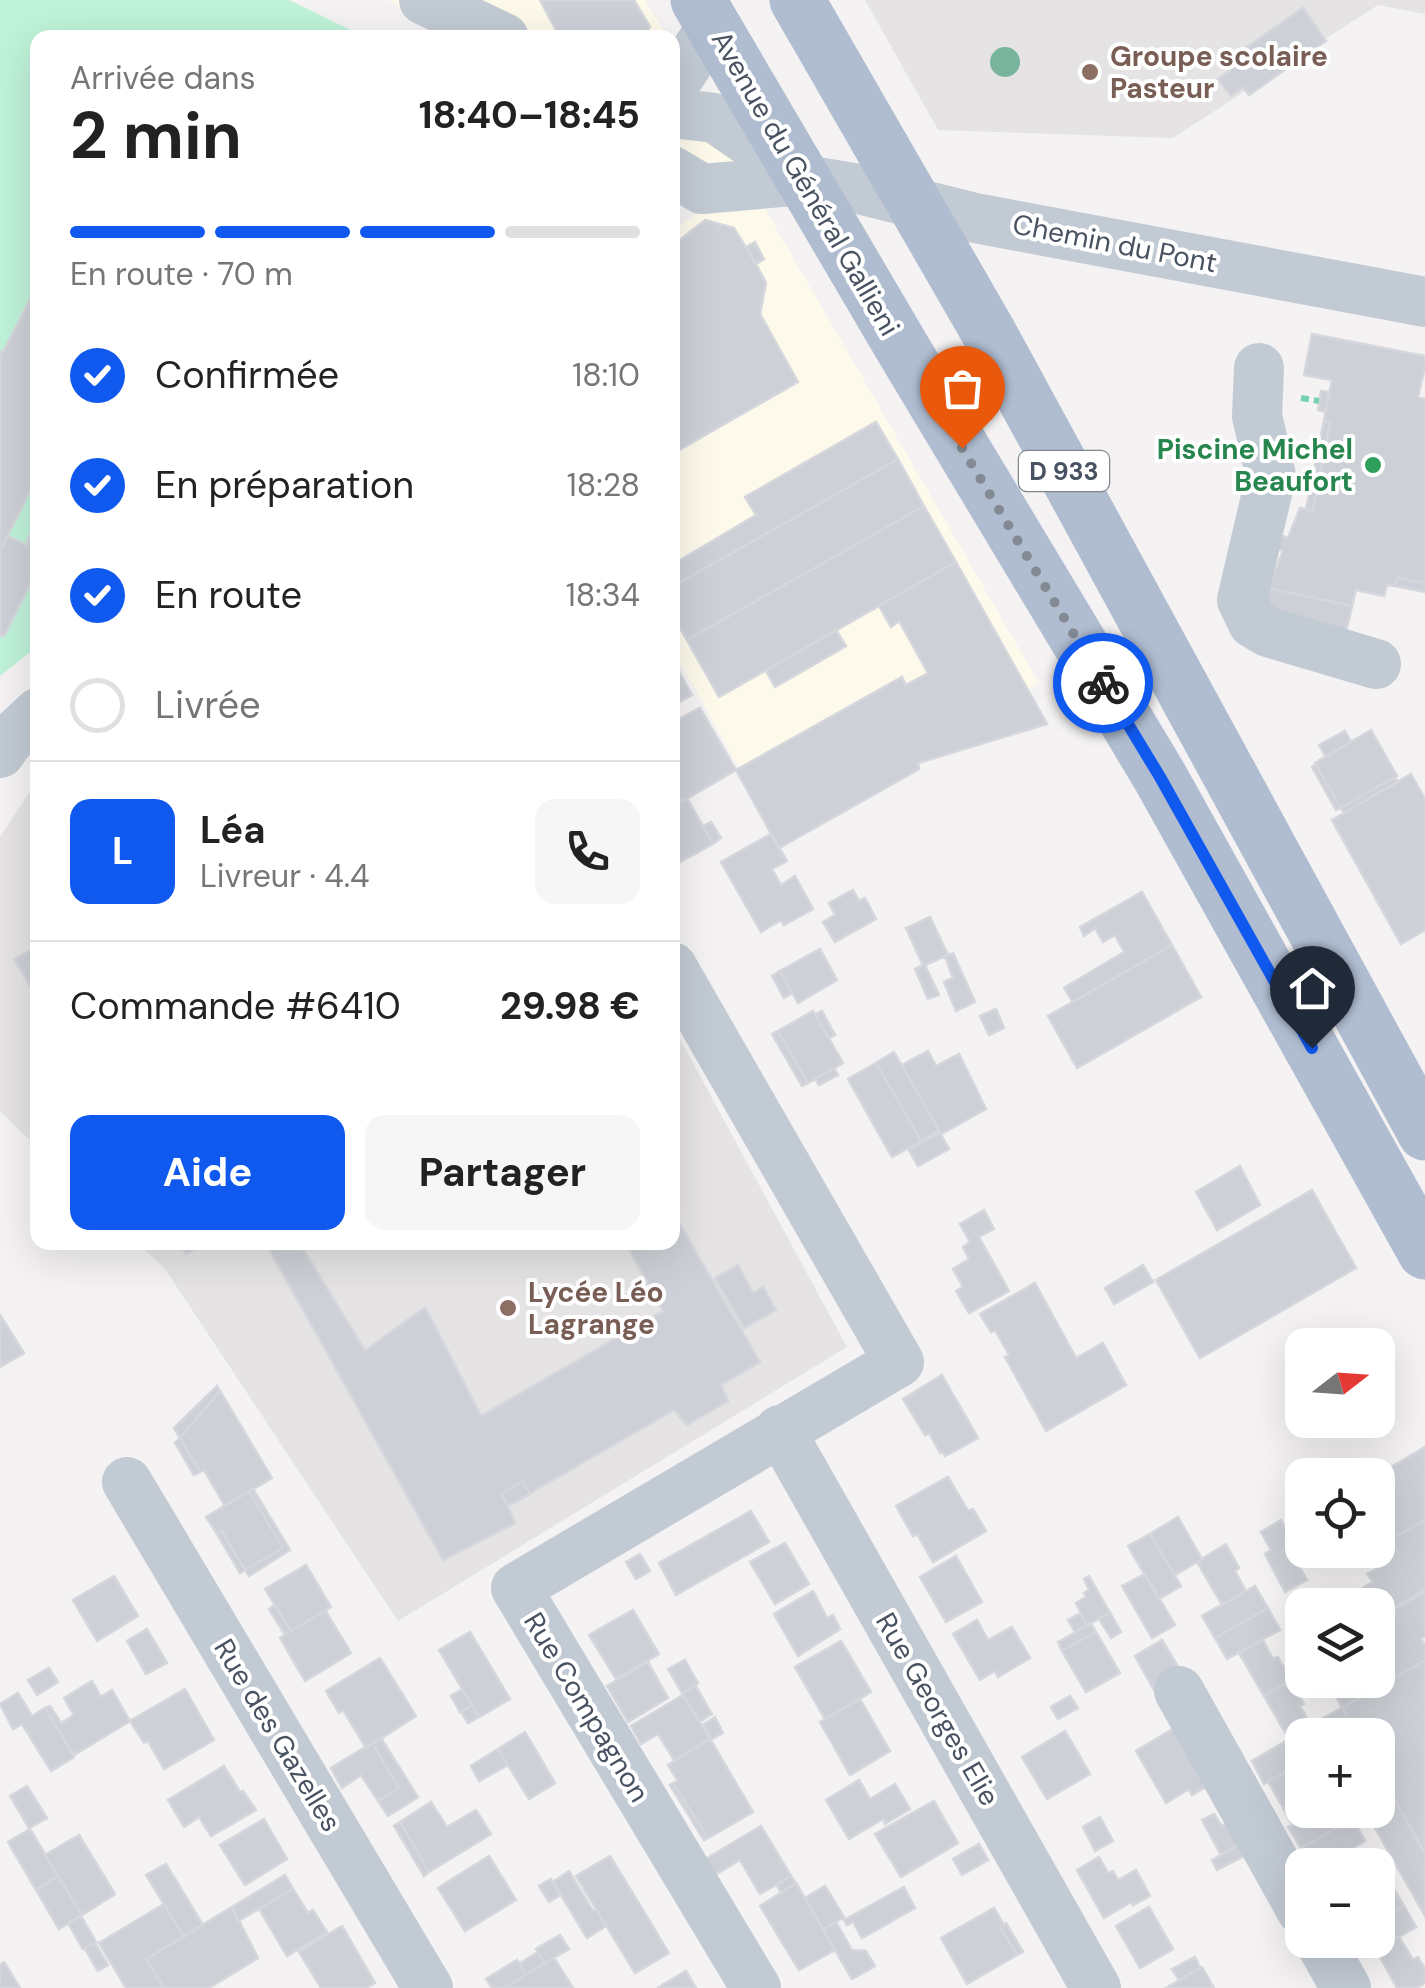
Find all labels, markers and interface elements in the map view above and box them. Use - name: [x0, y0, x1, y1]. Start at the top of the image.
- street label: Avenue du Général Gallieni: [703, 24, 908, 342]
- place label: Groupe scolaire Pasteur: [1110, 38, 1328, 107]
- text: Arrivée dans: [70, 57, 255, 99]
- marker: Groupe scolaire Pasteur: [1079, 61, 1101, 83]
- text: 18:40–18:45: [419, 90, 640, 140]
- text: 2 min: [70, 94, 242, 178]
- street label: Chemin du Pont: [1010, 206, 1220, 281]
- text: En route · 70 m: [70, 253, 293, 295]
- pin: [920, 346, 1005, 449]
- icon: check: [70, 348, 125, 403]
- text: Confirmée: [155, 350, 339, 400]
- text: 18:10: [572, 354, 640, 396]
- icon: bag: [935, 361, 990, 416]
- place label: Piscine Michel Beaufort: [1157, 431, 1353, 500]
- road number: D 933: [1019, 451, 1109, 491]
- marker: Piscine Michel Beaufort: [1362, 454, 1384, 476]
- icon: check: [70, 458, 125, 513]
- text: En préparation: [155, 460, 414, 510]
- text: 18:28: [567, 464, 640, 506]
- icon: check: [70, 568, 125, 623]
- text: En route: [155, 570, 302, 620]
- text: 18:34: [566, 574, 640, 616]
- courier: [1053, 633, 1153, 733]
- icon: bike: [1076, 656, 1131, 711]
- text: Livrée: [155, 680, 261, 730]
- button: phone: [535, 799, 640, 904]
- text: Léa: [200, 805, 265, 855]
- text: L: [112, 826, 133, 876]
- text: Livreur · 4.4: [200, 855, 370, 897]
- pin: [1270, 946, 1355, 1049]
- icon: home: [1285, 961, 1340, 1016]
- text: Commande #6410: [70, 981, 401, 1031]
- text: 29.98 €: [500, 981, 640, 1031]
- button: Aide: [70, 1115, 345, 1230]
- button: Partager: [365, 1115, 640, 1230]
- place label: Lycée Léo Lagrange: [528, 1274, 664, 1343]
- marker: Lycée Léo Lagrange: [497, 1297, 519, 1319]
- north arrow: [1285, 1328, 1395, 1438]
- map controls: [1285, 1328, 1395, 1958]
- button: locate: [1285, 1458, 1395, 1568]
- button: layers: [1285, 1588, 1395, 1698]
- street label: Rue Compagnon: [515, 1606, 658, 1809]
- street label: Rue Georges Elie: [867, 1606, 1008, 1812]
- street label: Rue des Gazelles: [205, 1632, 350, 1838]
- button: +: [1285, 1718, 1395, 1828]
- button: −: [1285, 1848, 1395, 1958]

